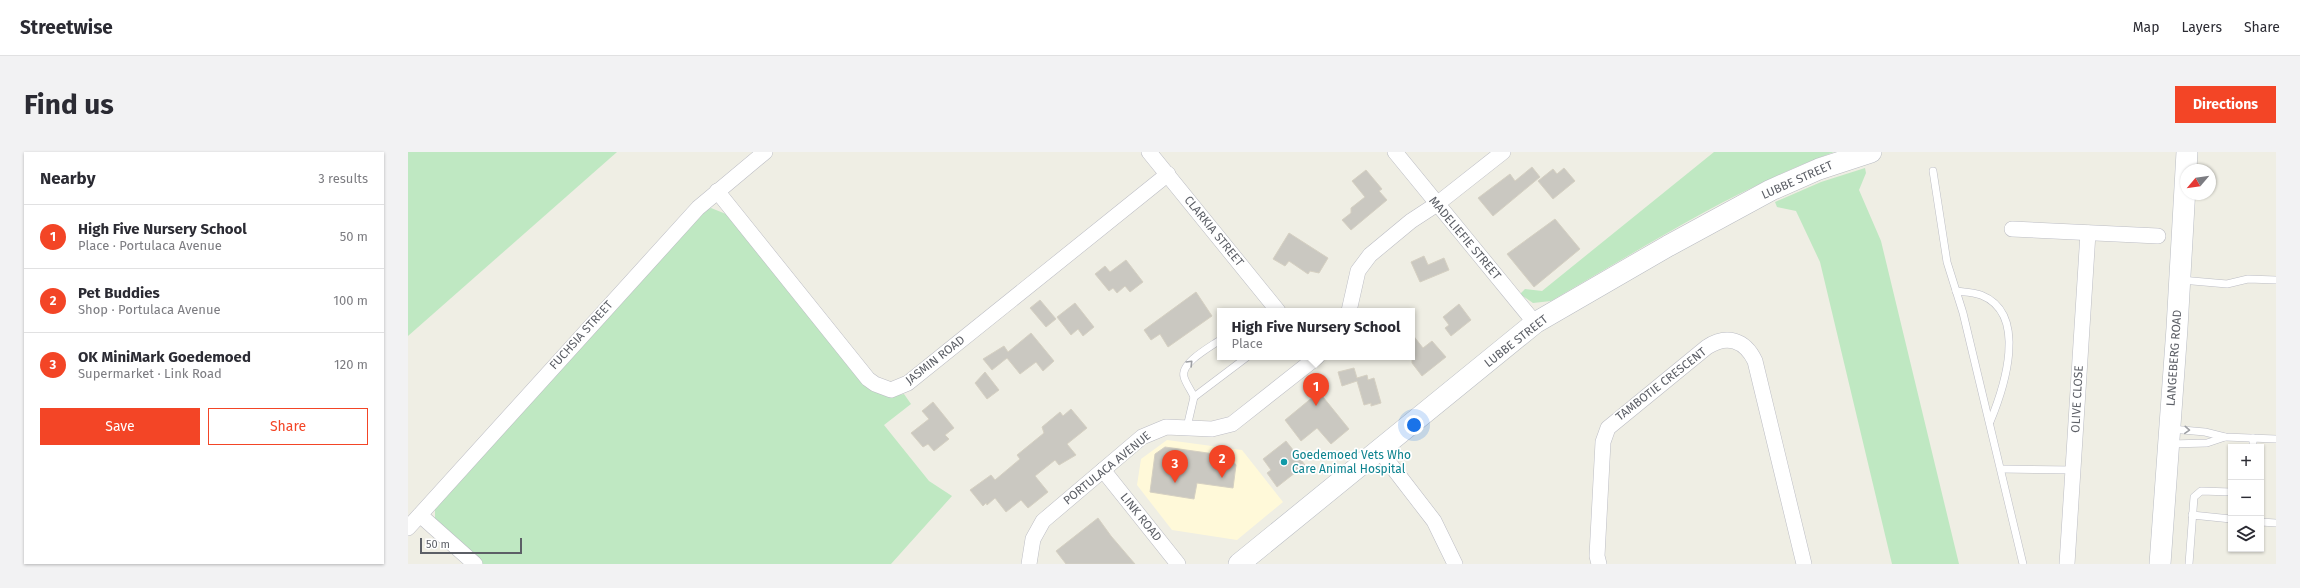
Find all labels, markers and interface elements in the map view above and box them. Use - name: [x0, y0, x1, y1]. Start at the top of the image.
- text: Streetwise: [20, 16, 113, 39]
- text: Map: [2133, 19, 2159, 36]
- text: Layers: [2181, 19, 2222, 36]
- text: Share: [2244, 19, 2280, 36]
- button: Directions: [2175, 86, 2276, 123]
- text: Find us: [24, 88, 114, 121]
- street label: LUBBE STREET: [1759, 158, 1836, 202]
- north arrow: [2180, 164, 2216, 200]
- text: Nearby: [40, 168, 95, 189]
- text: 3 results: [318, 171, 368, 186]
- street label: CLARKIA STREET: [1181, 193, 1247, 270]
- street label: MADELIEFIE STREET: [1426, 194, 1504, 283]
- text: High Five Nursery School: [78, 220, 247, 238]
- text: 1: [50, 229, 56, 244]
- text: 50 m: [340, 229, 368, 244]
- text: Place · Portulaca Avenue: [78, 238, 222, 253]
- text: Pet Buddies: [78, 284, 160, 302]
- text: 2: [50, 293, 56, 308]
- text: 100 m: [333, 293, 368, 308]
- street label: FUCHSIA STREET: [546, 297, 616, 372]
- text: Shop · Portulaca Avenue: [78, 302, 221, 317]
- popup: [1217, 308, 1415, 360]
- street label: LANGEBERG ROAD: [2164, 309, 2184, 407]
- street label: LUBBE STREET: [1482, 311, 1551, 370]
- text: High Five Nursery School: [1232, 318, 1400, 336]
- street label: JASMIN ROAD: [903, 332, 968, 387]
- text: Place: [1232, 336, 1263, 351]
- street label: TAMBOTIE CRESCENT: [1613, 344, 1710, 424]
- text: OK MiniMark Goedemoed: [78, 348, 251, 366]
- text: 3: [50, 357, 56, 372]
- text: 120 m: [334, 357, 368, 372]
- one-way arrow: [1185, 360, 1193, 368]
- street label: OLIVE CLOSE: [2068, 365, 2086, 433]
- text: Supermarket · Link Road: [78, 366, 222, 381]
- pin: 1: [1303, 373, 1329, 406]
- button: Save: [40, 408, 200, 445]
- button: Share: [208, 408, 368, 445]
- your location: [1404, 415, 1424, 435]
- one-way arrow: [2184, 426, 2190, 435]
- street label: PORTULACA AVENUE: [1061, 428, 1153, 508]
- map controls: [2228, 444, 2264, 552]
- button: +: [2228, 444, 2264, 480]
- pin: 2: [1209, 445, 1235, 478]
- place label: Goedemoed Vets Who Care Animal Hospital: [1292, 448, 1411, 476]
- pin: 3: [1162, 450, 1188, 483]
- marker: Goedemoed Vets Who Care Animal Hospital: [1279, 457, 1289, 467]
- button: −: [2228, 480, 2264, 516]
- street label: LINK ROAD: [1117, 490, 1165, 544]
- button: layers: [2228, 516, 2264, 552]
- scale bar: [420, 536, 522, 555]
- text: 50 m: [426, 538, 450, 551]

